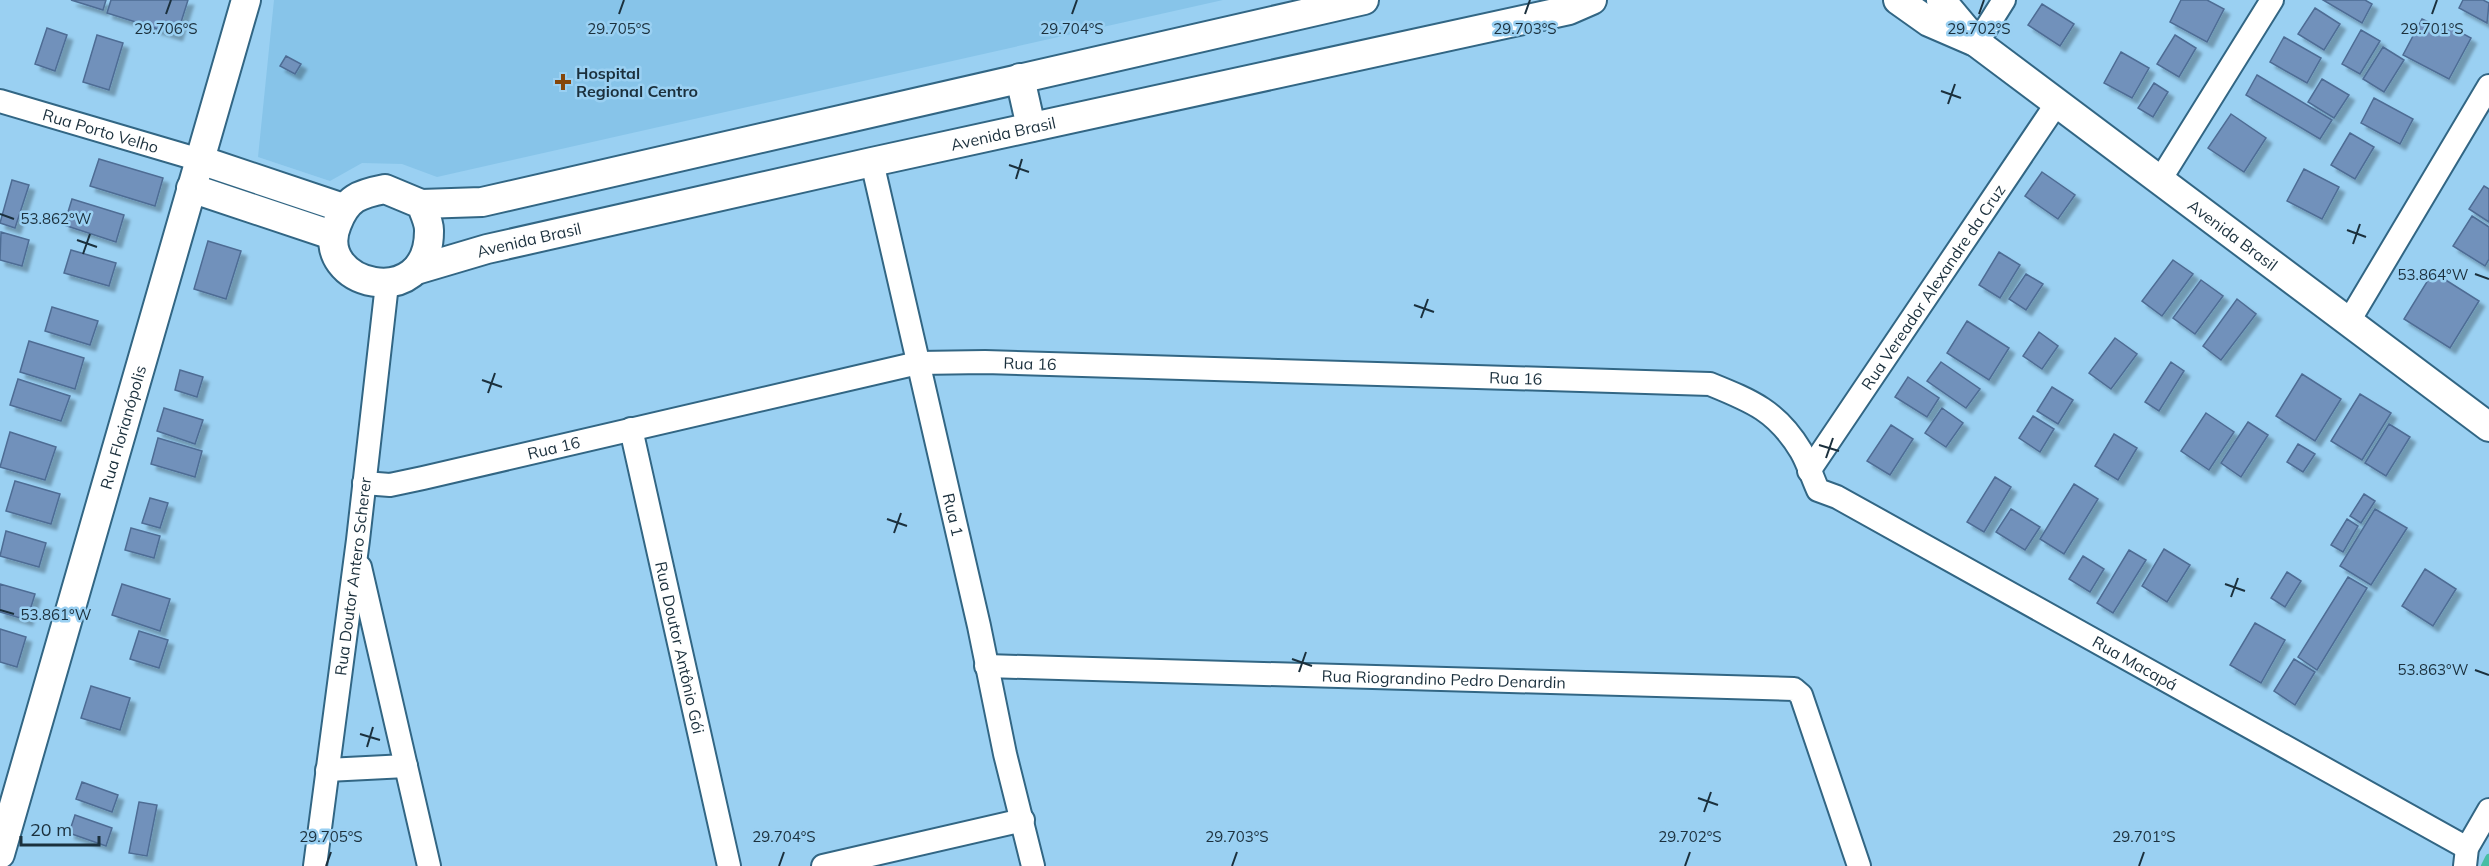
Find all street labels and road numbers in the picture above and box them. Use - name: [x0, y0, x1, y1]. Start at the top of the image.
- street label: Rua Porto Velho: [40, 104, 161, 157]
- street label: Avenida Brasil: [949, 112, 1058, 155]
- street label: Rua Vereador Alexandre da Cruz: [1857, 180, 2009, 393]
- street label: Avenida Brasil: [2184, 195, 2282, 275]
- street label: Avenida Brasil: [474, 218, 583, 262]
- street label: Rua 16: [1003, 353, 1057, 374]
- street label: Rua Florianópolis: [96, 363, 150, 492]
- street label: Rua 16: [1489, 367, 1543, 389]
- street label: Rua 16: [525, 432, 582, 463]
- street label: Rua Doutor Antero Scherer: [330, 476, 375, 677]
- street label: Rua 1: [939, 491, 968, 538]
- street label: Rua Doutor Antônio Gói: [651, 559, 709, 736]
- street label: Rua Macapá: [2089, 631, 2181, 695]
- street label: Rua Riograndino Pedro Denardin: [1321, 666, 1566, 693]

